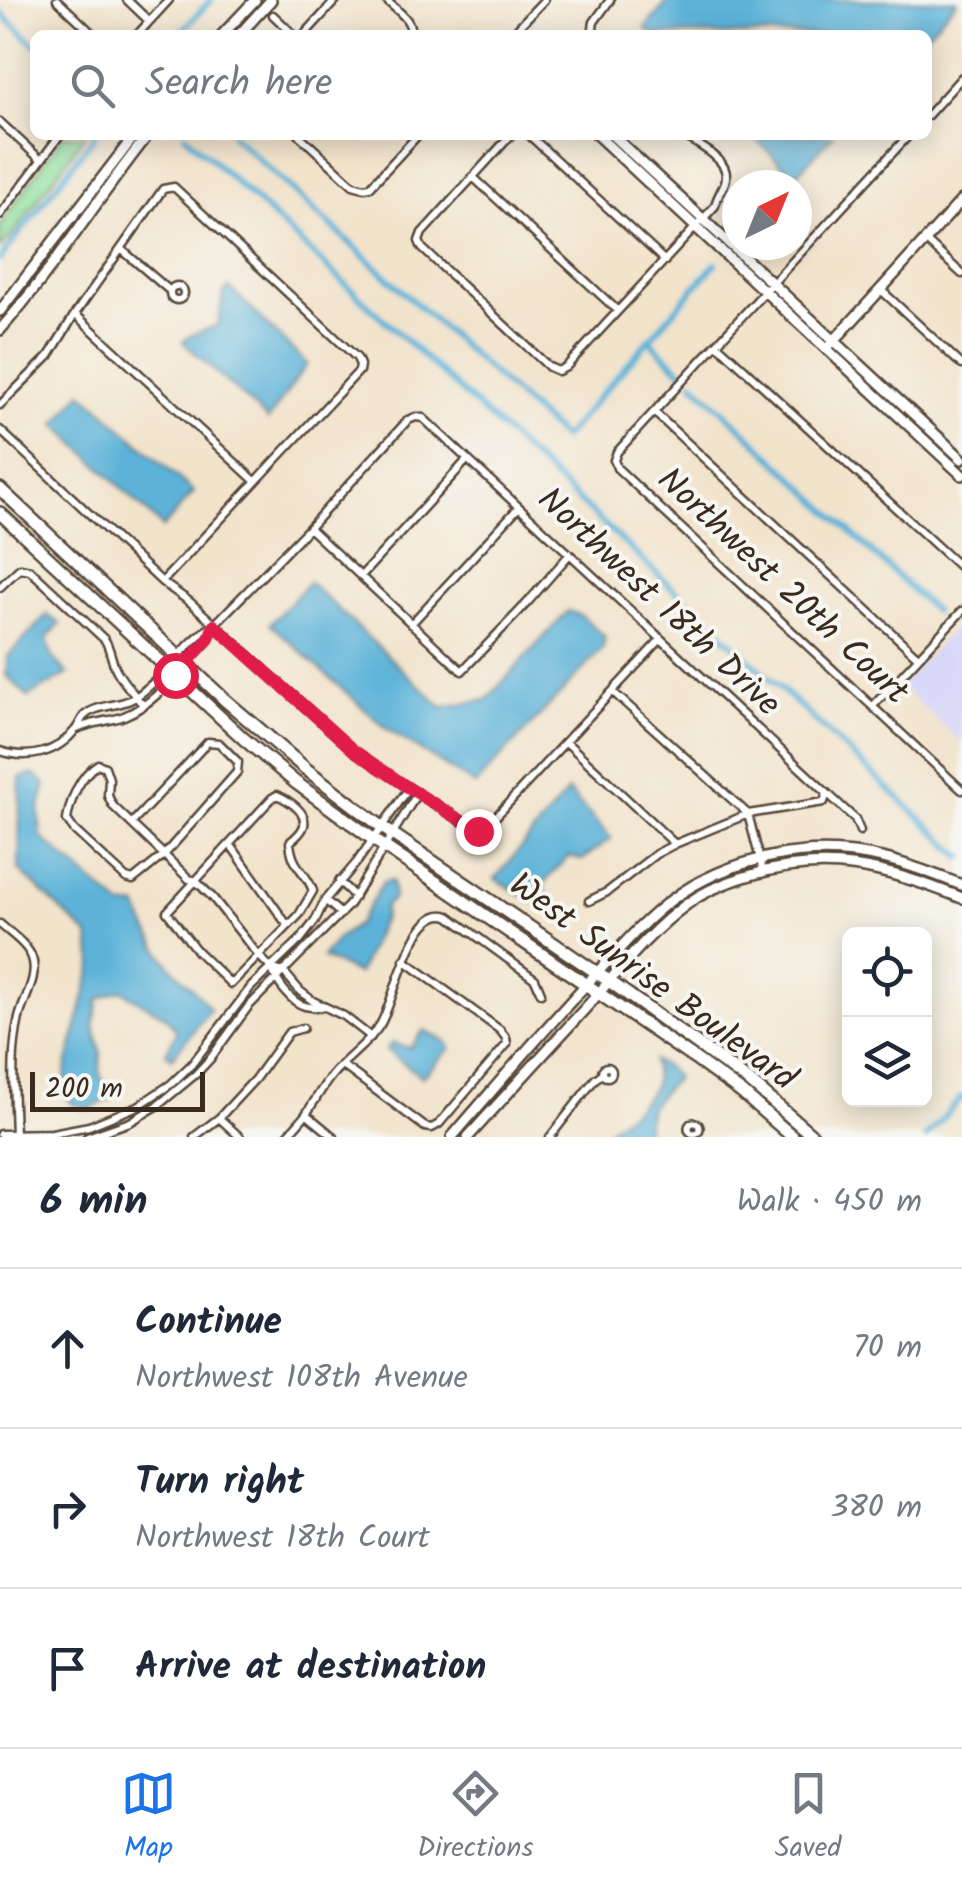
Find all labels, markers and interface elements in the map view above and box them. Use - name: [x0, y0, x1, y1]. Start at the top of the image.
- search box: [30, 30, 932, 140]
- text: Search here: [145, 55, 332, 115]
- icon: search: [65, 58, 120, 113]
- north arrow: [722, 170, 812, 260]
- street label: Northwest 20th Court: [643, 455, 921, 720]
- street label: Northwest 18th Drive: [523, 475, 793, 732]
- route start: [153, 653, 199, 699]
- route end: [456, 809, 502, 855]
- street label: West Sunrise Boulevard: [496, 859, 809, 1108]
- map controls: [842, 927, 932, 1107]
- button: locate: [842, 927, 932, 1017]
- button: layers: [842, 1017, 932, 1107]
- scale bar: [30, 1067, 205, 1112]
- text: 200 m: [45, 1067, 123, 1112]
- text: 6 min: [40, 1169, 148, 1236]
- text: Walk · 450 m: [737, 1177, 922, 1228]
- text: Continue: [135, 1293, 282, 1353]
- icon: ahead: [40, 1321, 95, 1376]
- text: 70 m: [853, 1323, 922, 1374]
- text: Northwest 108th Avenue: [135, 1353, 468, 1404]
- text: Turn right: [135, 1453, 304, 1513]
- icon: right: [40, 1481, 95, 1536]
- text: 380 m: [830, 1483, 922, 1534]
- text: Northwest 18th Court: [135, 1513, 430, 1564]
- text: Arrive at destination: [135, 1638, 486, 1698]
- icon: arrive: [40, 1641, 95, 1696]
- tab: Map: [121, 1766, 176, 1871]
- tab: Directions: [417, 1766, 533, 1871]
- tab: Saved: [775, 1766, 841, 1871]

